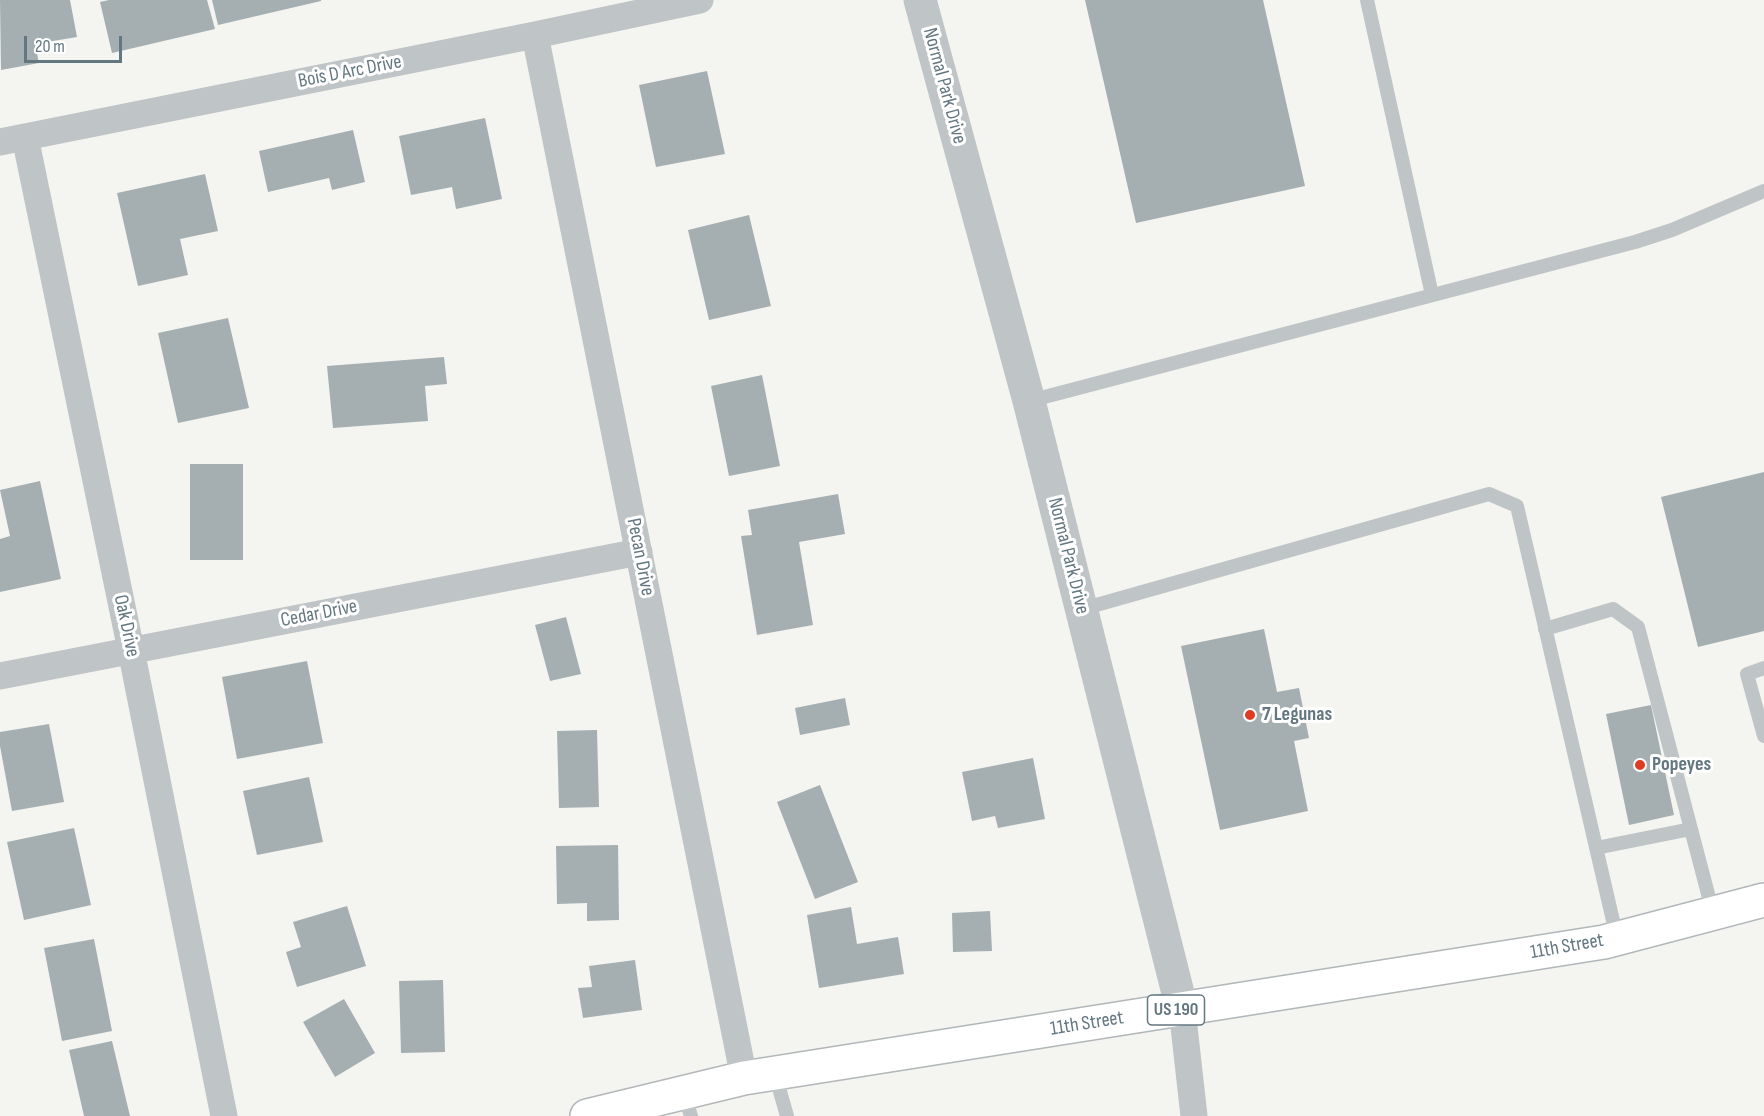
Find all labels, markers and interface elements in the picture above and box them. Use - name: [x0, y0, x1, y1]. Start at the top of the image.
- scale bar: [27, 24, 124, 62]
- street label: Normal Park Drive: [917, 25, 971, 147]
- text: 20 m: [35, 36, 65, 57]
- street label: Bois D Arc Drive: [296, 50, 404, 94]
- street label: Normal Park Drive: [1042, 495, 1094, 617]
- street label: Pecan Drive: [621, 516, 659, 598]
- street label: Oak Drive: [108, 593, 144, 659]
- street label: Cedar Drive: [279, 595, 359, 633]
- place label: 7 Legunas: [1262, 703, 1332, 727]
- marker: 7 Legunas: [1243, 708, 1257, 722]
- place label: Popeyes: [1652, 753, 1711, 777]
- marker: Popeyes: [1633, 758, 1647, 772]
- street label: 11th Street: [1529, 929, 1605, 965]
- road number: US 190: [1148, 995, 1204, 1025]
- street label: 11th Street: [1049, 1006, 1125, 1042]

